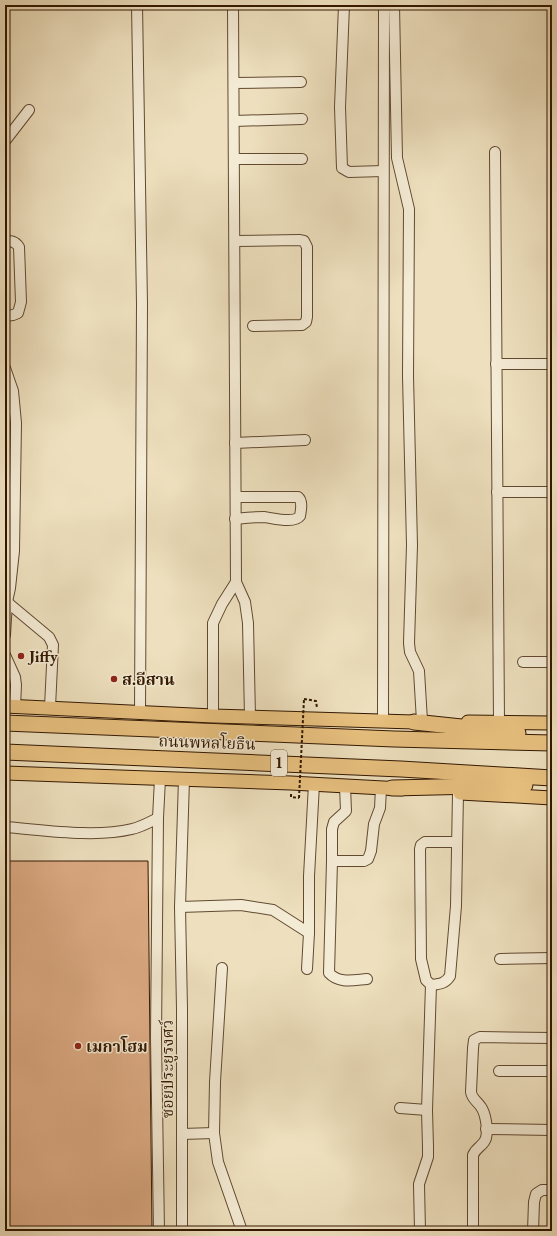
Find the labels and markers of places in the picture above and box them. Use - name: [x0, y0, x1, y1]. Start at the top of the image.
- place label: Jiffy: [27, 646, 58, 667]
- marker: Jiffy: [16, 651, 26, 661]
- place label: ส.อีสาน: [122, 669, 175, 690]
- marker: ส.อีสาน: [109, 674, 119, 684]
- place label: เมกาโฮม: [86, 1036, 148, 1057]
- marker: เมกาโฮม: [73, 1041, 83, 1051]

